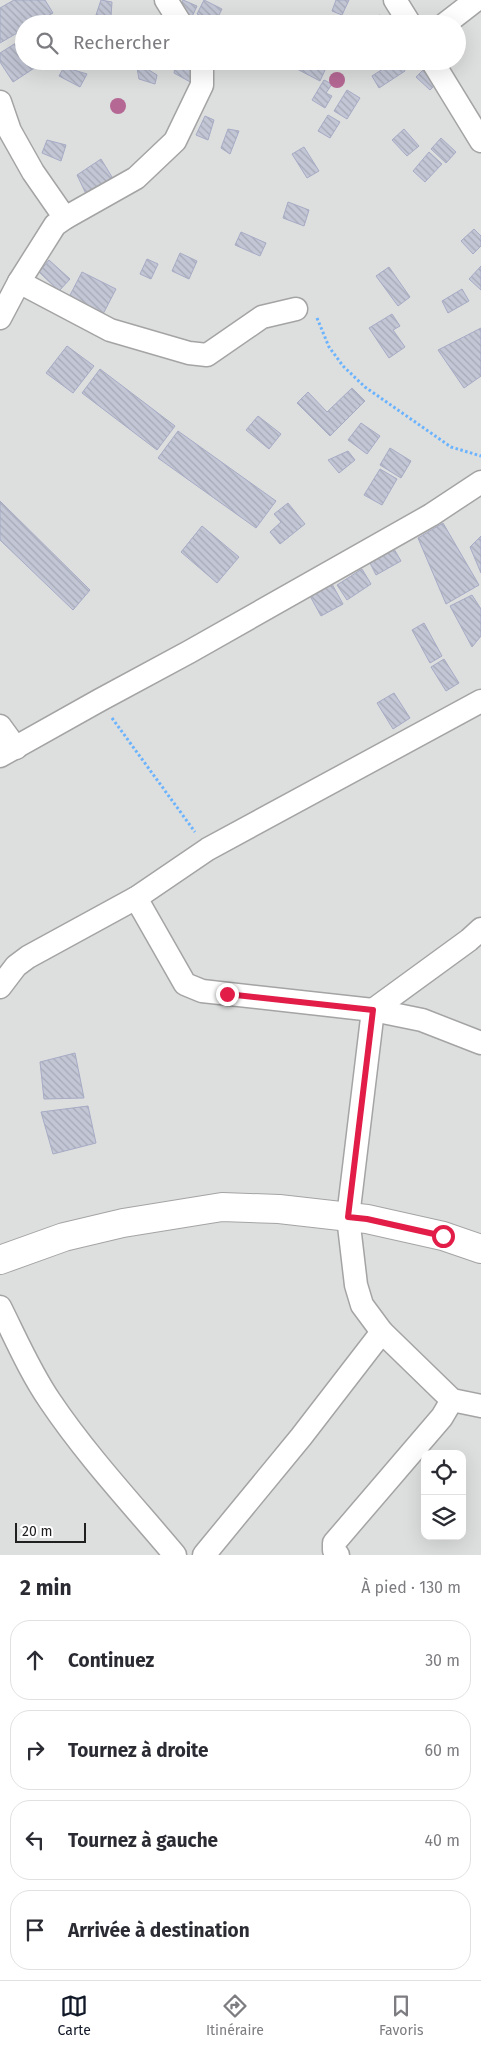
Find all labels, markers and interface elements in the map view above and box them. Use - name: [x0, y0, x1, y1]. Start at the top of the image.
- search box: [15, 15, 466, 70]
- icon: search: [33, 29, 61, 57]
- text: Rechercher: [73, 31, 170, 54]
- route end: [216, 983, 239, 1006]
- route start: [432, 1225, 455, 1248]
- map controls: [421, 1450, 466, 1540]
- button: locate: [421, 1450, 466, 1495]
- button: layers: [421, 1495, 466, 1540]
- scale bar: [15, 1520, 86, 1543]
- text: 20 m: [22, 1523, 52, 1540]
- text: 2 min: [20, 1575, 72, 1601]
- text: À pied · 130 m: [361, 1578, 461, 1597]
- icon: ahead: [21, 1646, 49, 1674]
- text: Continuez: [68, 1649, 154, 1672]
- text: 30 m: [425, 1651, 460, 1670]
- icon: right: [21, 1736, 49, 1764]
- text: Tournez à droite: [68, 1739, 209, 1762]
- text: 60 m: [425, 1741, 460, 1760]
- icon: left: [21, 1826, 49, 1854]
- text: Tournez à gauche: [68, 1829, 218, 1852]
- text: 40 m: [425, 1831, 460, 1850]
- icon: arrive: [21, 1916, 49, 1944]
- text: Arrivée à destination: [68, 1919, 250, 1942]
- tab: Carte: [58, 1992, 91, 2039]
- tab: Itinéraire: [206, 1992, 264, 2039]
- tab: Favoris: [379, 1992, 423, 2039]

